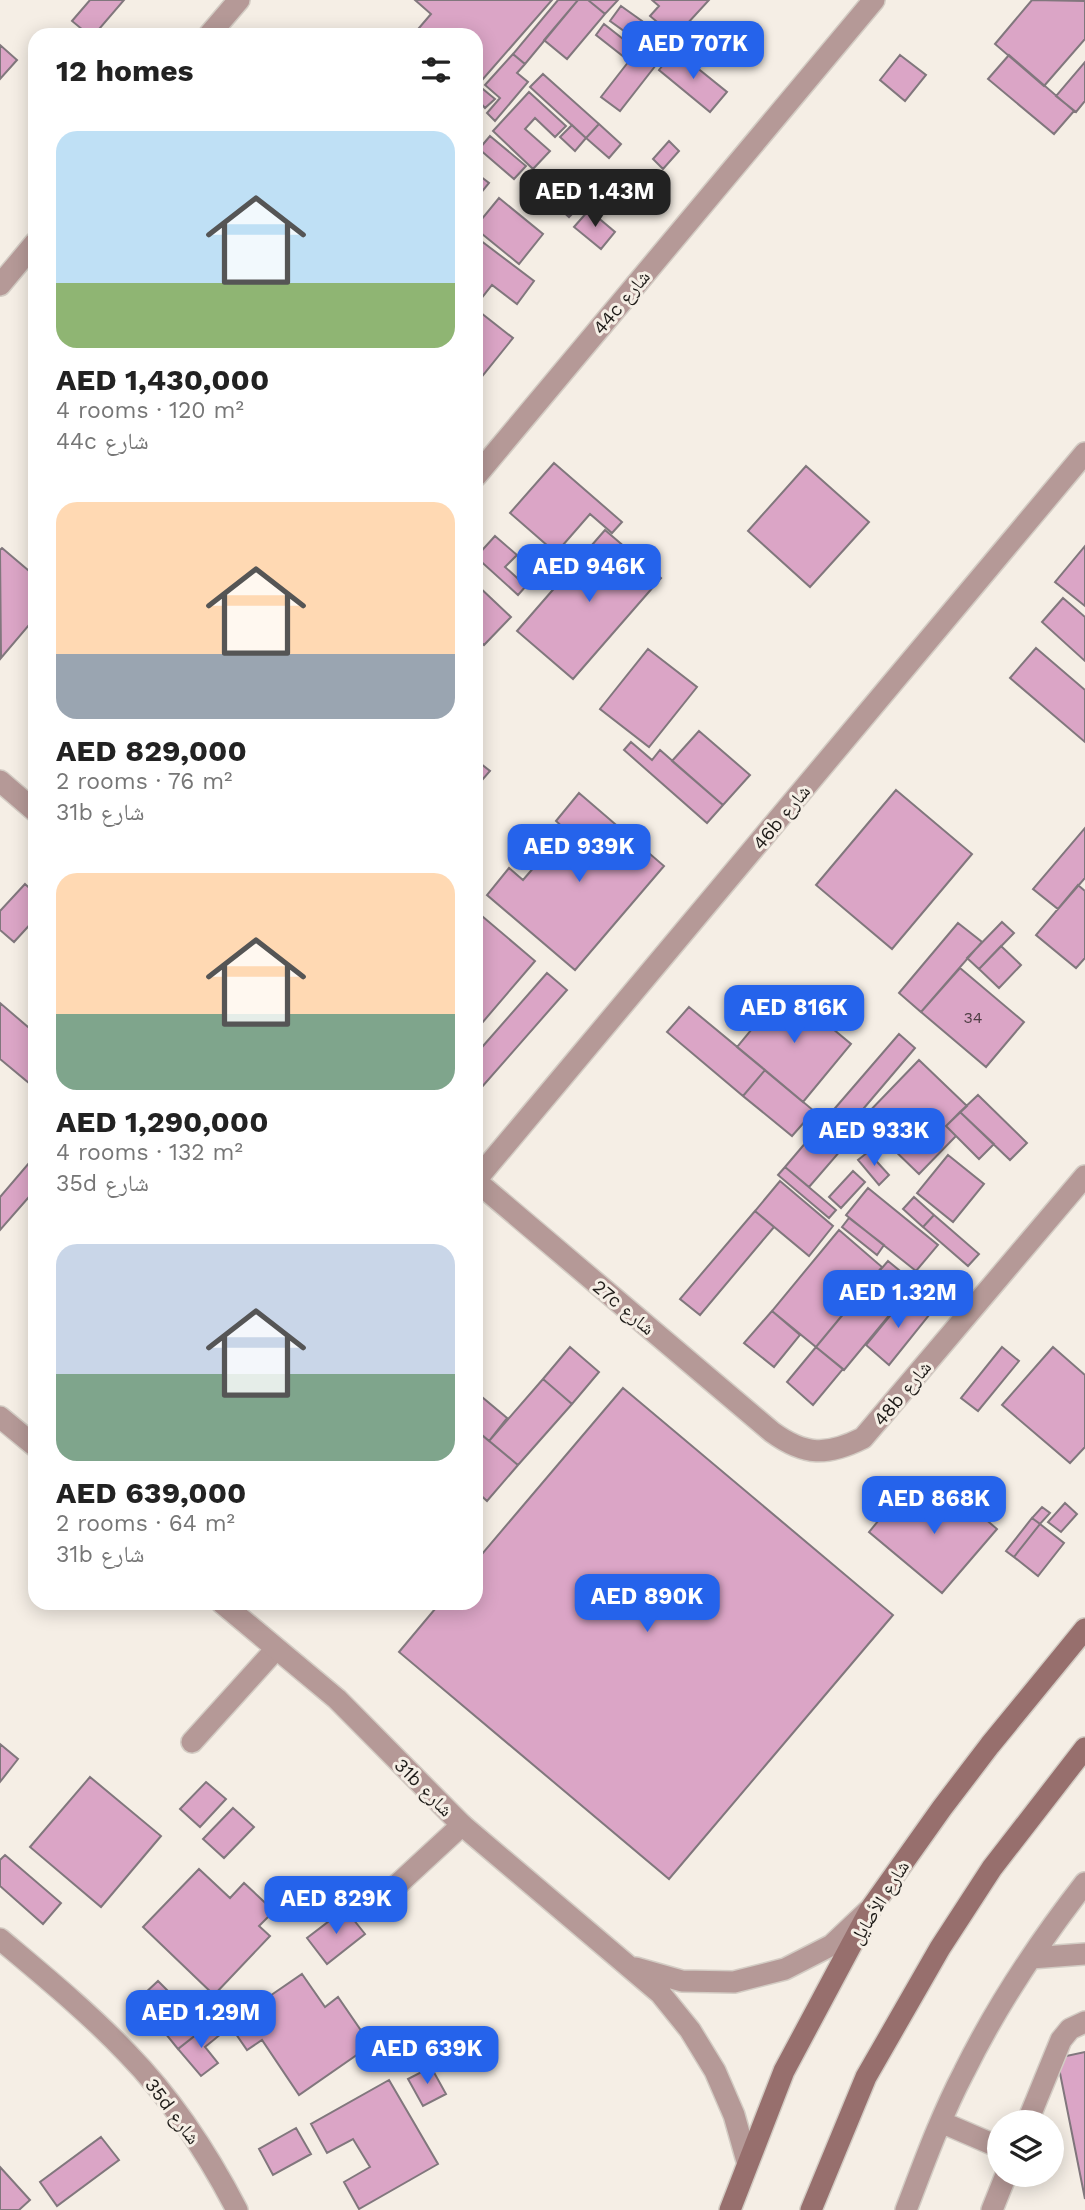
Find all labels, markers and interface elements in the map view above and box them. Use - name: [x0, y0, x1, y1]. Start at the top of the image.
- pin: AED 707K: [621, 22, 765, 81]
- text: AED 707K: [638, 30, 748, 57]
- icon: filters: [417, 51, 455, 89]
- text: 12 homes: [56, 53, 194, 88]
- pin: AED 1.43M: [515, 170, 675, 229]
- icon: home: [193, 177, 319, 303]
- text: AED 1.43M: [536, 178, 654, 205]
- street label: 44c شارع: [588, 266, 655, 339]
- text: AED 1,430,000: [56, 362, 269, 397]
- text: 4 rooms · 120 m²: [56, 397, 244, 424]
- text: 44c شارع: [56, 428, 149, 455]
- pin: AED 946K: [517, 544, 661, 604]
- icon: home: [193, 548, 319, 674]
- text: AED 946K: [533, 553, 645, 580]
- text: AED 829,000: [56, 733, 247, 768]
- text: 2 rooms · 76 m²: [56, 768, 232, 795]
- street label: 46b شارع: [748, 780, 815, 854]
- text: 31b شارع: [56, 799, 144, 826]
- pin: AED 939K: [507, 824, 651, 884]
- text: AED 939K: [524, 833, 634, 860]
- icon: home: [193, 919, 319, 1045]
- pin: AED 816K: [722, 986, 866, 1045]
- text: AED 816K: [740, 994, 848, 1021]
- house number: 34: [963, 1008, 983, 1027]
- text: AED 1,290,000: [56, 1104, 269, 1139]
- pin: AED 933K: [802, 1108, 946, 1168]
- text: AED 933K: [819, 1117, 929, 1144]
- text: 4 rooms · 132 m²: [56, 1139, 243, 1166]
- text: 35d شارع: [56, 1170, 149, 1197]
- pin: AED 1.32M: [818, 1270, 978, 1330]
- street label: 27c شارع: [588, 1275, 659, 1340]
- text: AED 1.32M: [839, 1279, 957, 1306]
- icon: home: [193, 1290, 319, 1416]
- street label: 48b شارع: [869, 1356, 936, 1431]
- text: AED 639,000: [56, 1475, 246, 1510]
- pin: AED 868K: [862, 1476, 1006, 1536]
- text: AED 868K: [878, 1485, 990, 1512]
- text: 2 rooms · 64 m²: [56, 1510, 235, 1537]
- text: 31b شارع: [56, 1541, 144, 1568]
- pin: AED 890K: [575, 1574, 719, 1634]
- text: AED 890K: [591, 1583, 703, 1610]
- street label: 31b شارع: [390, 1753, 458, 1821]
- street label: شارع الأصايل: [845, 1856, 914, 1948]
- pin: AED 829K: [264, 1876, 408, 1936]
- text: AED 829K: [280, 1885, 392, 1912]
- pin: AED 1.29M: [121, 1990, 281, 2050]
- text: AED 1.29M: [142, 1999, 260, 2026]
- pin: AED 639K: [355, 2026, 499, 2086]
- text: AED 639K: [371, 2035, 483, 2062]
- street label: 35d شارع: [140, 2074, 205, 2149]
- map controls: [987, 2110, 1064, 2187]
- button: layers: [987, 2110, 1064, 2187]

